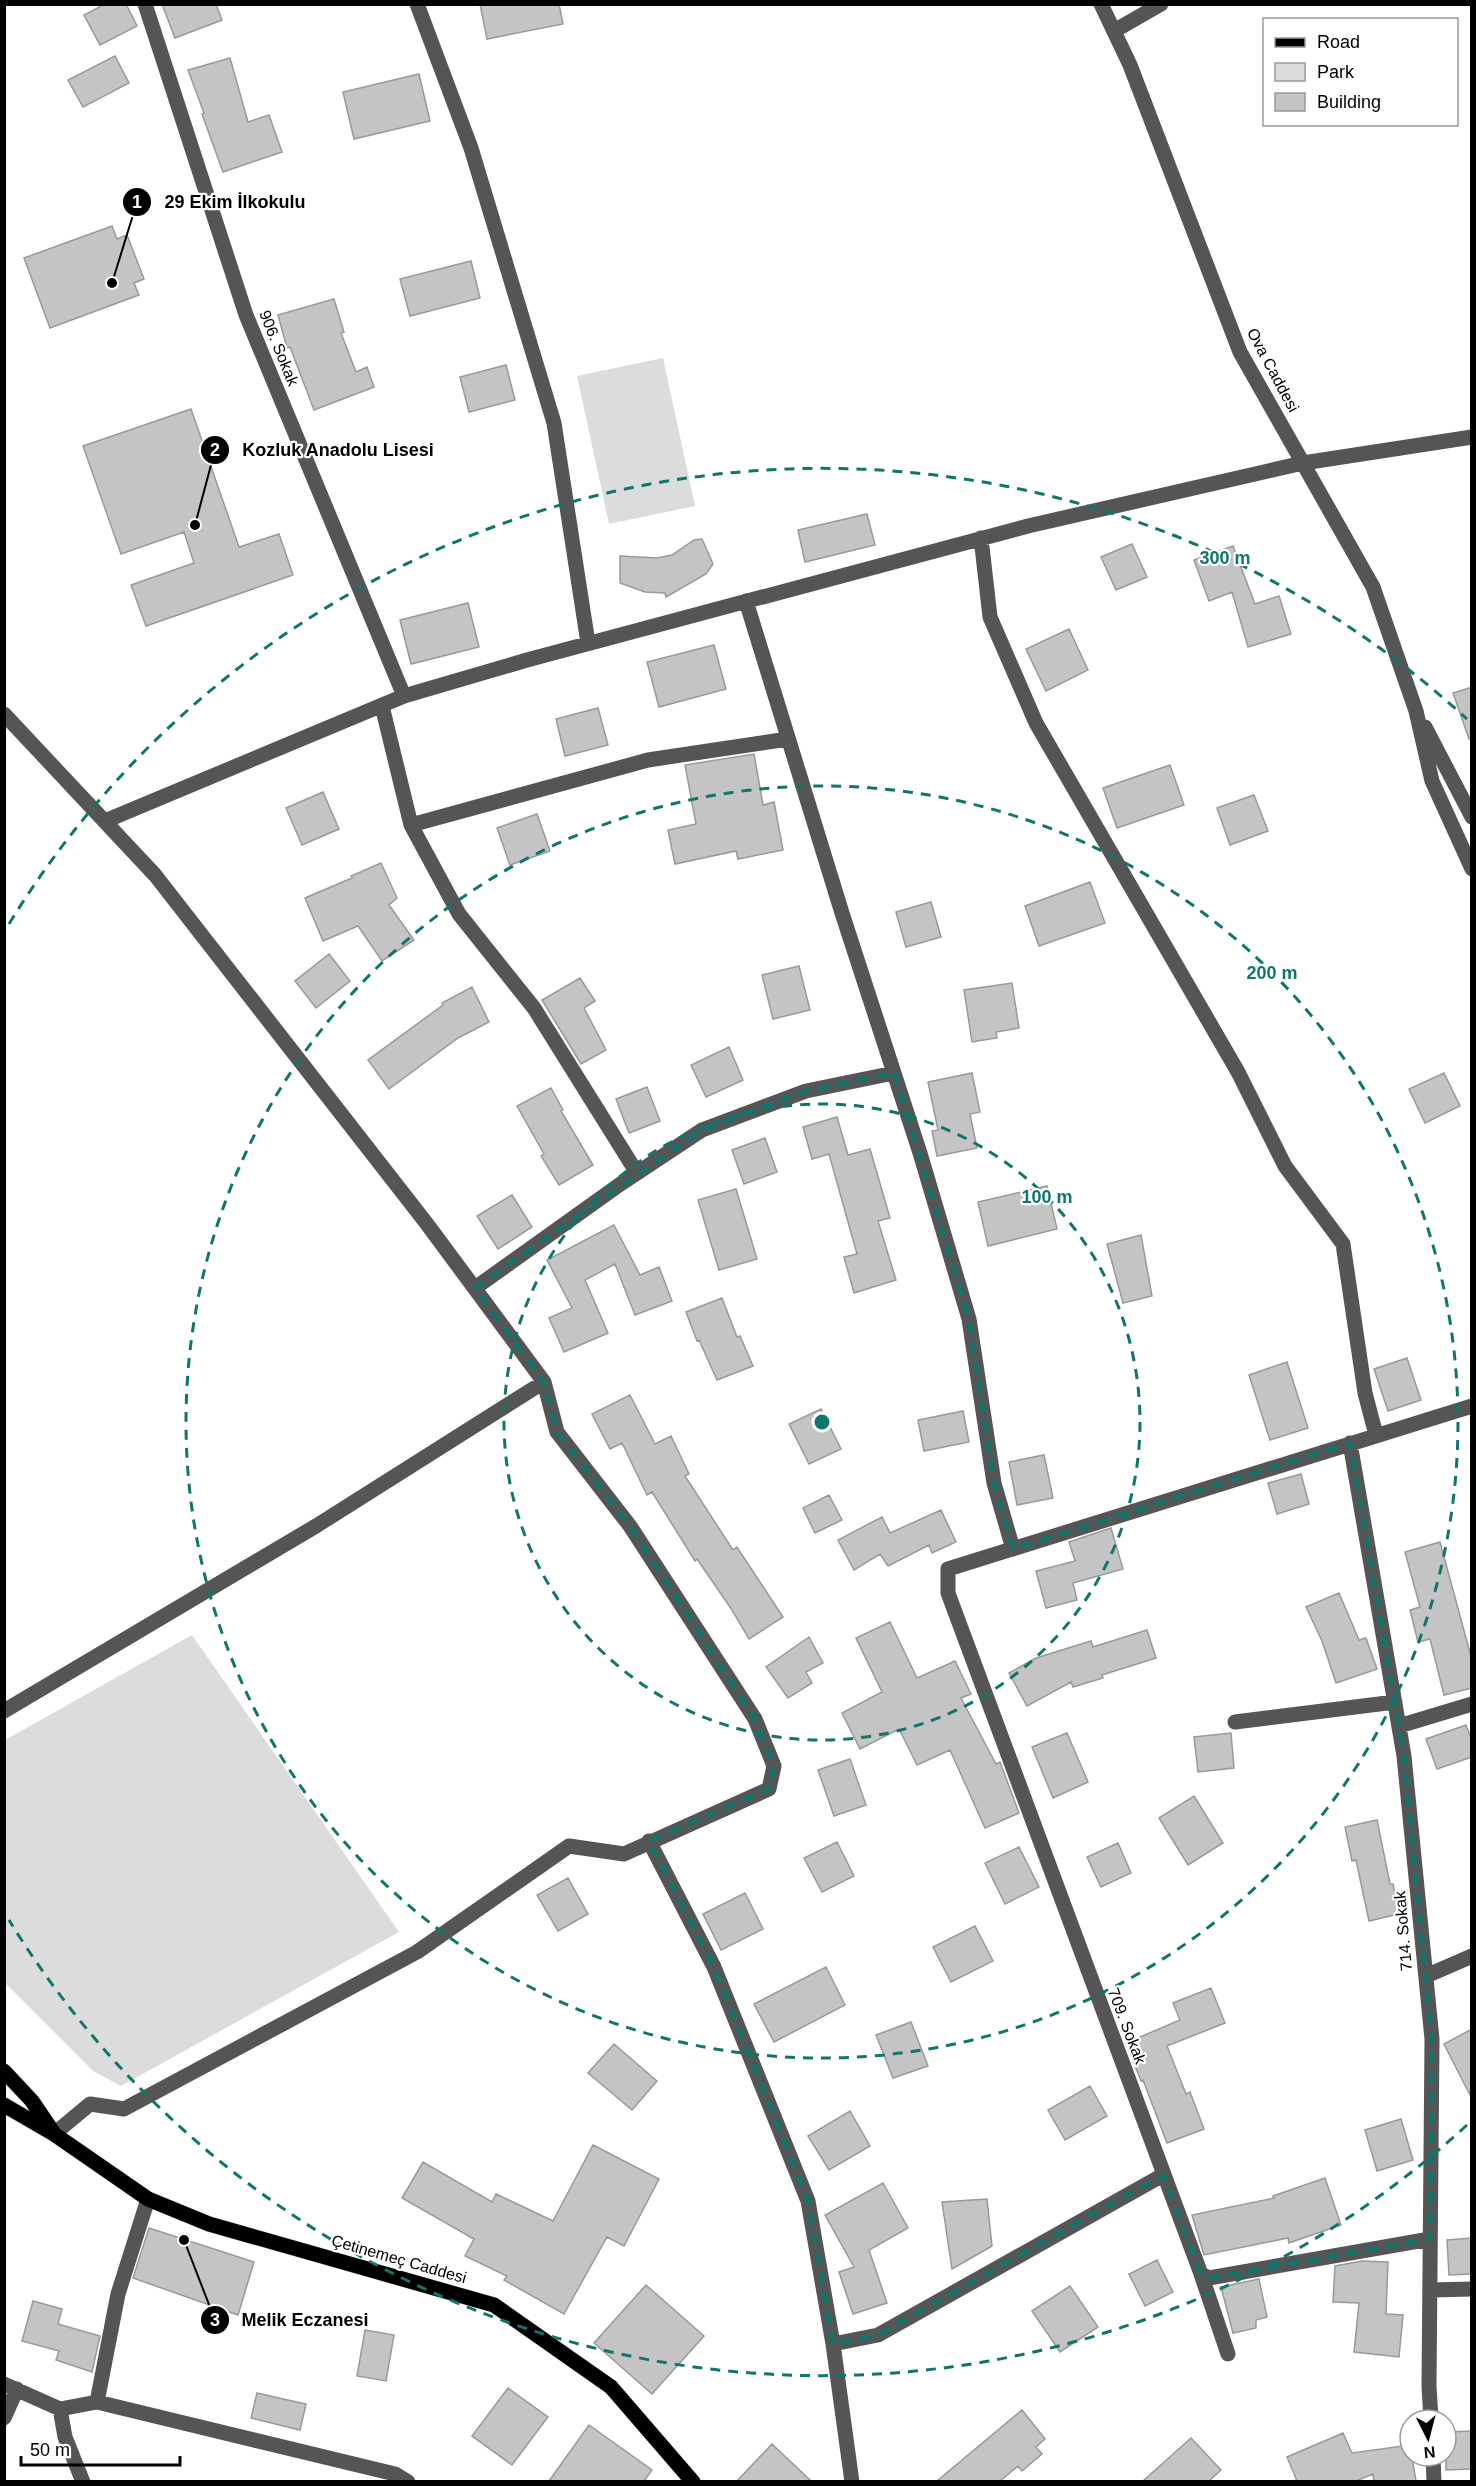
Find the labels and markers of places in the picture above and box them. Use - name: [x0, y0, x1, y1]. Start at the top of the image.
- callout: 29 Ekim İlkokulu: [122, 184, 317, 220]
- callout: Kozluk Anadolu Lisesi: [200, 432, 446, 468]
- centre of rings: [812, 1412, 832, 1432]
- callout: Melik Eczanesi: [200, 2302, 381, 2338]

